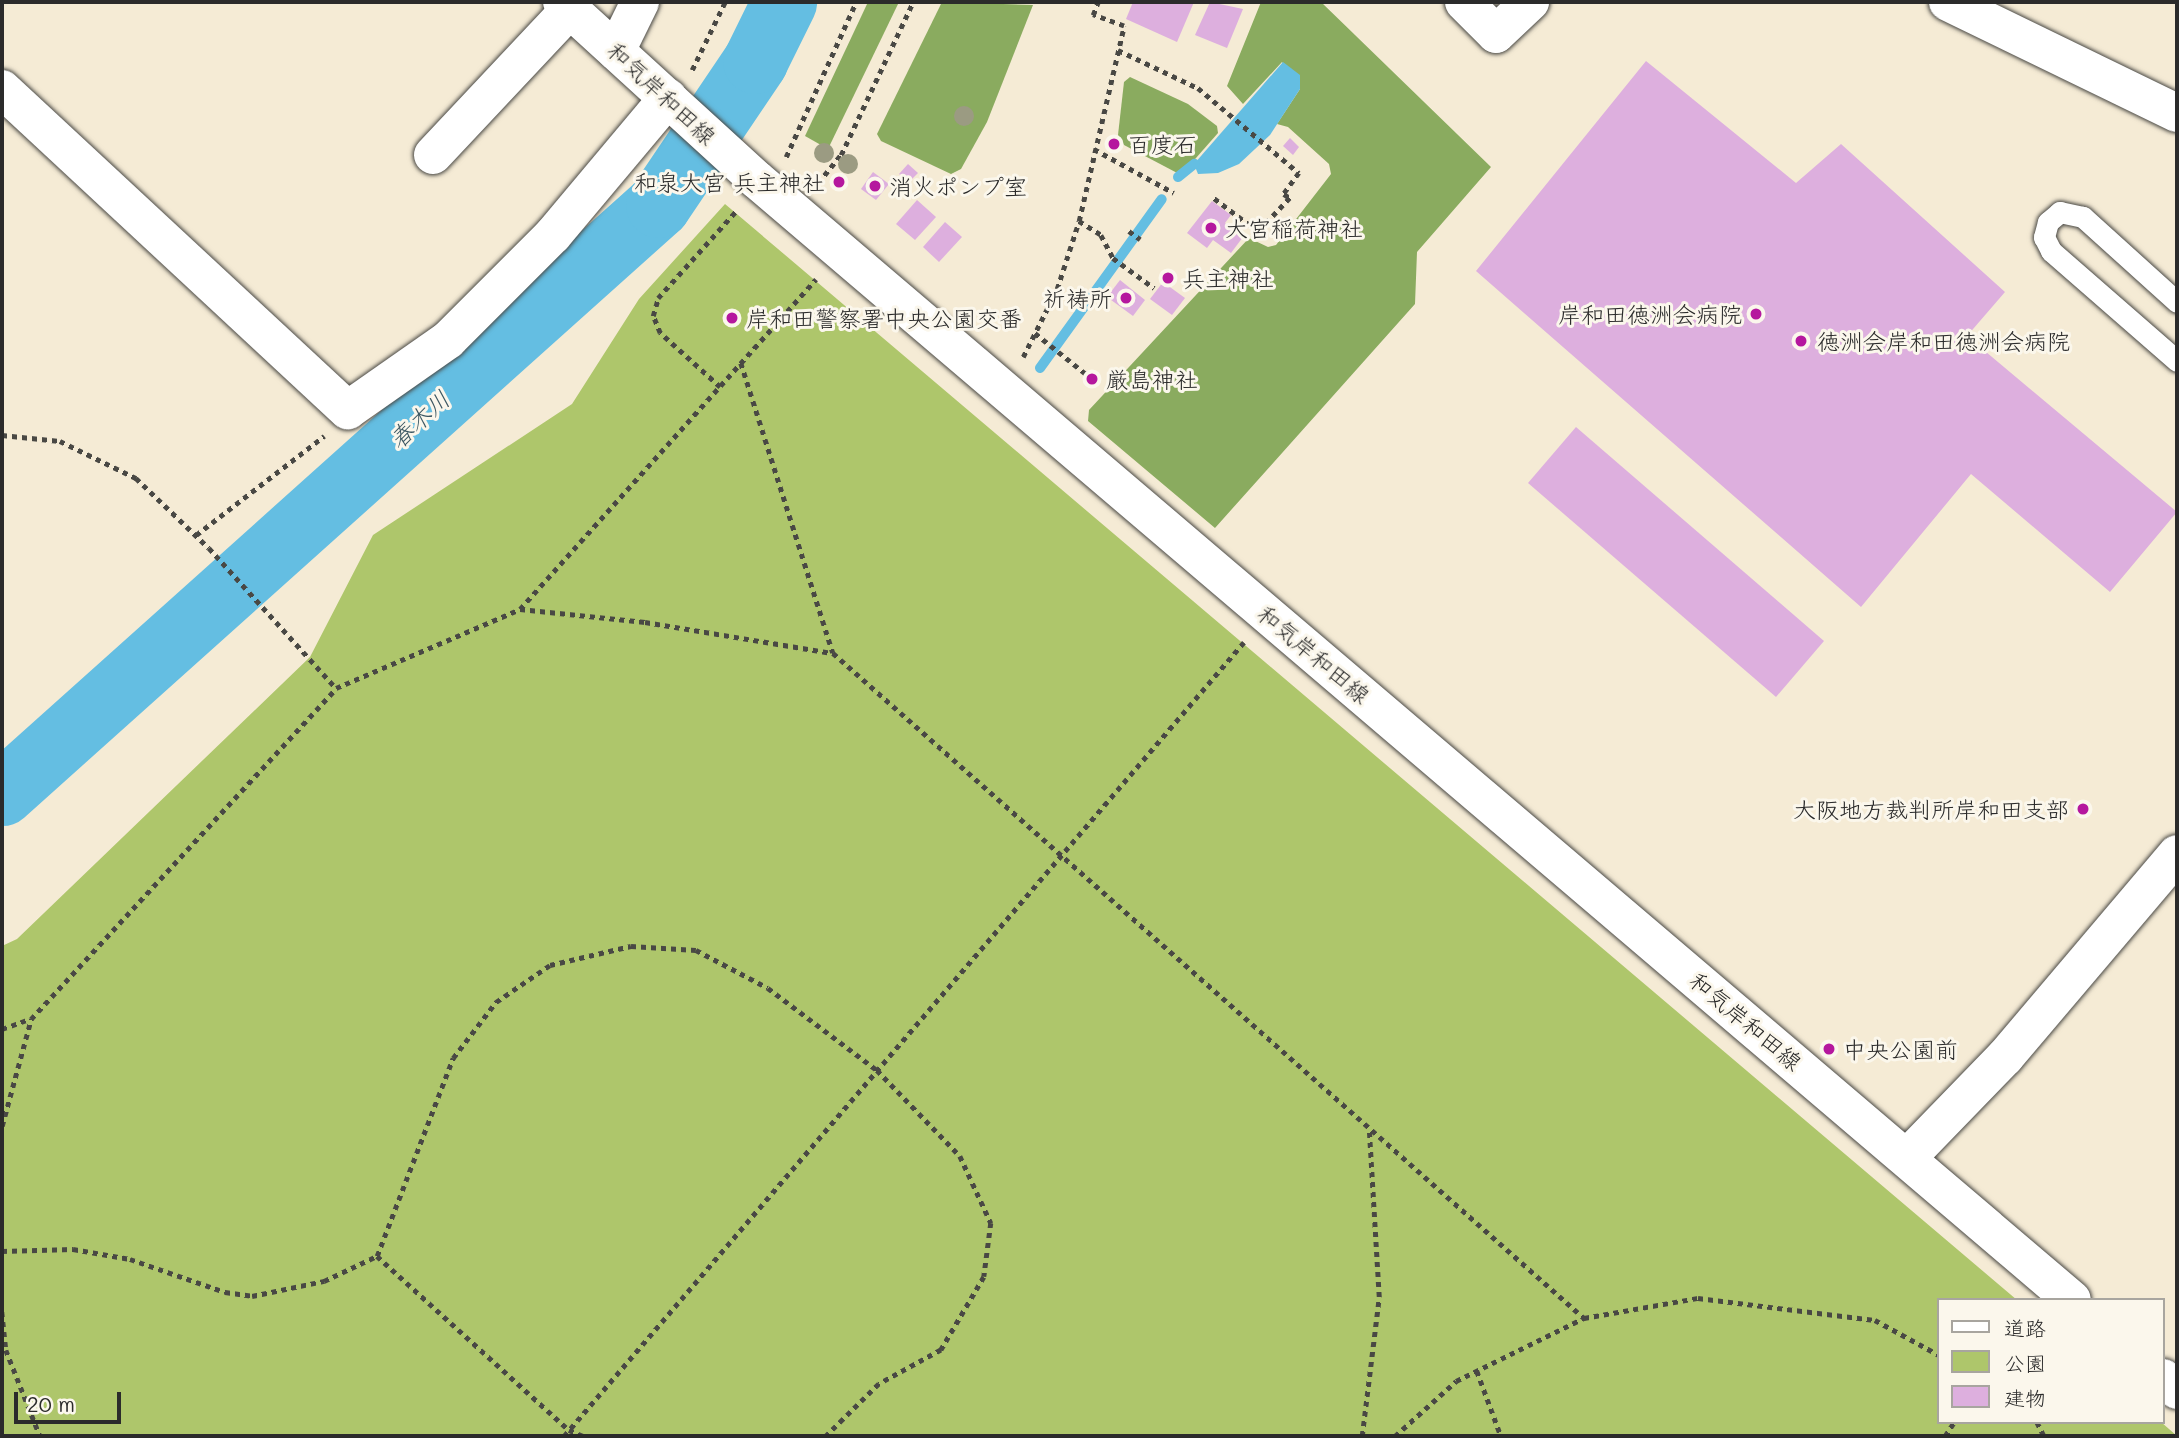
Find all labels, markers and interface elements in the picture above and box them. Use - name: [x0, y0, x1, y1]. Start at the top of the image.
- street label: 和気岸和田線: [602, 36, 722, 150]
- place label: 百度石: [1128, 130, 1197, 158]
- marker: 百度石: [1106, 136, 1122, 152]
- place label: 和泉大宮 兵主神社: [634, 168, 825, 196]
- place label: 消火ポンプ室: [889, 172, 1027, 200]
- marker: 和泉大宮 兵主神社: [831, 174, 847, 190]
- marker: 消火ポンプ室: [867, 178, 883, 194]
- place label: 大宮稲荷神社: [1225, 214, 1363, 242]
- marker: 大宮稲荷神社: [1203, 220, 1219, 236]
- place label: 兵主神社: [1182, 264, 1274, 292]
- marker: 兵主神社: [1160, 270, 1176, 286]
- place label: 祈祷所: [1043, 284, 1112, 312]
- marker: 祈祷所: [1118, 290, 1134, 306]
- place label: 岸和田徳洲会病院: [1558, 300, 1742, 328]
- place label: 岸和田警察署中央公園交番: [746, 304, 1022, 332]
- marker: 岸和田徳洲会病院: [1748, 306, 1764, 322]
- marker: 岸和田警察署中央公園交番: [724, 310, 740, 326]
- place label: 徳洲会岸和田徳洲会病院: [1817, 327, 2070, 355]
- marker: 徳洲会岸和田徳洲会病院: [1791, 331, 1811, 351]
- place label: 厳島神社: [1106, 365, 1198, 393]
- marker: 厳島神社: [1084, 371, 1100, 387]
- water label: 春木川: [383, 384, 455, 454]
- street label: 和気岸和田線: [1252, 599, 1376, 709]
- place label: 大阪地方裁判所岸和田支部: [1793, 795, 2069, 823]
- marker: 大阪地方裁判所岸和田支部: [2075, 801, 2091, 817]
- street label: 和気岸和田線: [1684, 966, 1808, 1076]
- place label: 中央公園前: [1843, 1035, 1958, 1063]
- marker: 中央公園前: [1821, 1041, 1837, 1057]
- legend: [1938, 1298, 2165, 1424]
- text: 道路: [2004, 1314, 2046, 1341]
- text: 公園: [2004, 1349, 2046, 1376]
- scale bar: [18, 1378, 124, 1422]
- text: 建物: [2004, 1384, 2046, 1411]
- text: 20 m: [27, 1390, 75, 1417]

